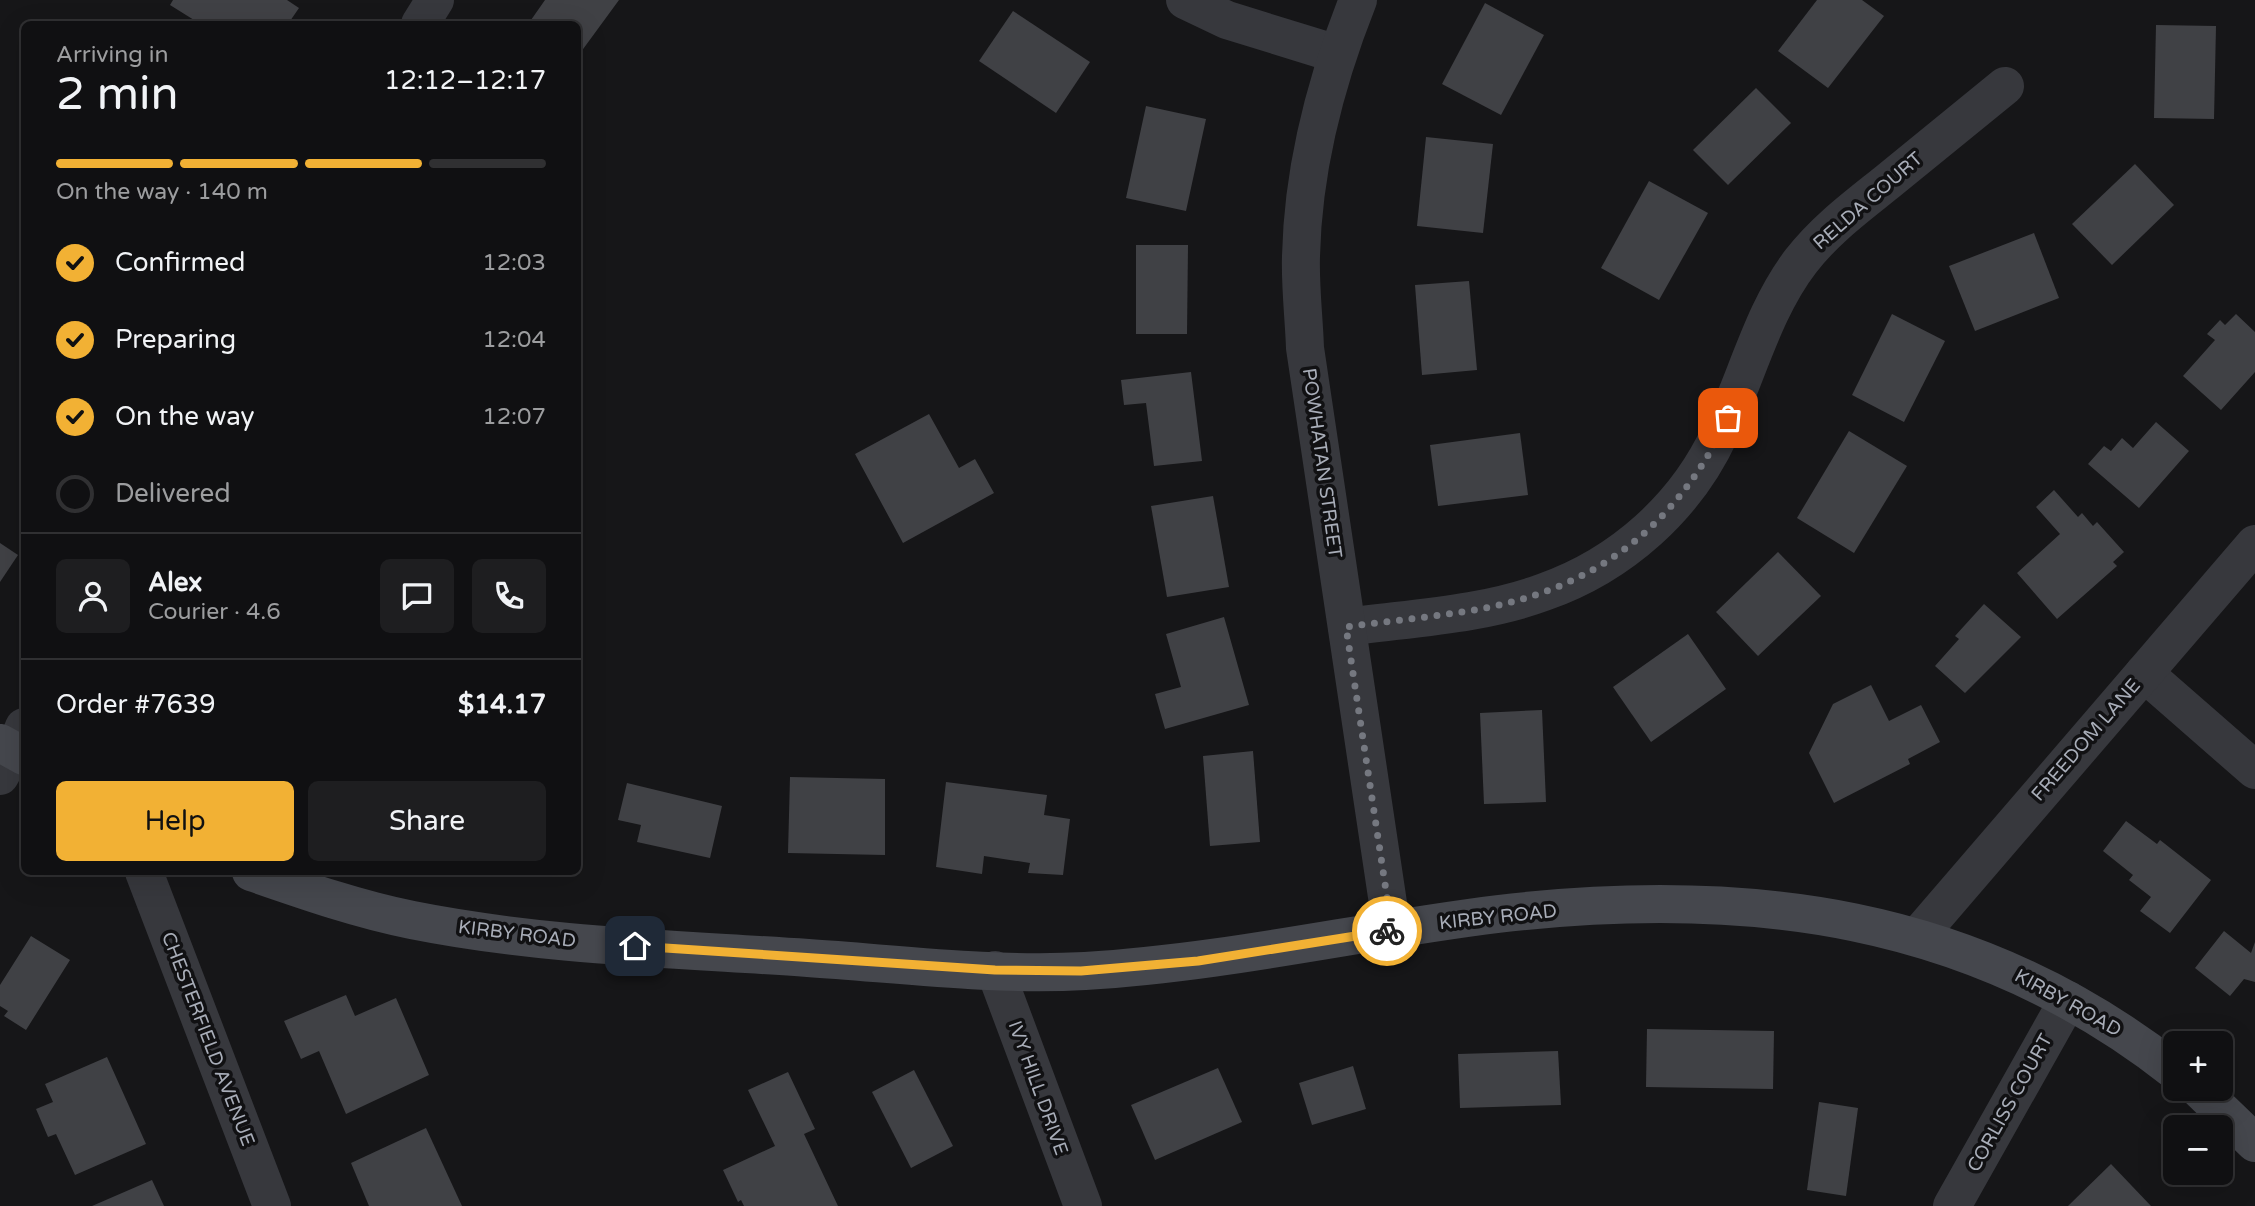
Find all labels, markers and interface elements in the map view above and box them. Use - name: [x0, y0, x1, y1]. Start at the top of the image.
- text: Arriving in: [56, 41, 169, 69]
- text: 12:12–12:17: [384, 65, 546, 96]
- text: 2 min: [56, 67, 179, 122]
- street label: RELDA COURT: [1809, 147, 1927, 254]
- text: On the way · 140 m: [56, 178, 268, 206]
- icon: check: [56, 244, 94, 282]
- text: Confirmed: [115, 247, 245, 278]
- text: 12:03: [482, 249, 546, 277]
- icon: check: [56, 321, 94, 359]
- text: Preparing: [115, 324, 236, 355]
- text: 12:04: [482, 326, 546, 354]
- street label: POWHATAN STREET: [1298, 367, 1346, 560]
- pin: [1698, 388, 1758, 448]
- icon: check: [56, 398, 94, 436]
- icon: bag: [1709, 399, 1747, 437]
- text: On the way: [115, 401, 255, 432]
- text: 12:07: [482, 403, 546, 431]
- text: Delivered: [115, 478, 231, 509]
- button: person: [56, 559, 130, 633]
- button: chat: [380, 559, 454, 633]
- button: phone: [472, 559, 546, 633]
- text: Alex: [148, 567, 202, 598]
- text: Courier · 4.6: [148, 598, 281, 626]
- street label: FREEDOM LANE: [2027, 675, 2145, 805]
- text: Order #7639: [56, 689, 216, 720]
- text: $14.17: [458, 689, 546, 720]
- button: Help: [56, 781, 294, 861]
- button: Share: [308, 781, 546, 861]
- courier: [1352, 896, 1422, 966]
- street label: KIRBY ROAD: [1438, 900, 1558, 934]
- icon: bike: [1368, 912, 1406, 950]
- street label: KIRBY ROAD: [457, 916, 577, 952]
- pin: [605, 916, 665, 976]
- icon: home: [616, 927, 654, 965]
- street label: CHESTERFIELD AVENUE: [157, 929, 259, 1149]
- street label: KIRBY ROAD: [2011, 965, 2125, 1041]
- street label: IVY HILL DRIVE: [1004, 1018, 1072, 1158]
- street label: CORLISS COURT: [1963, 1030, 2057, 1176]
- map controls: [2163, 1031, 2233, 1185]
- button: +: [2163, 1031, 2233, 1101]
- button: −: [2163, 1115, 2233, 1185]

